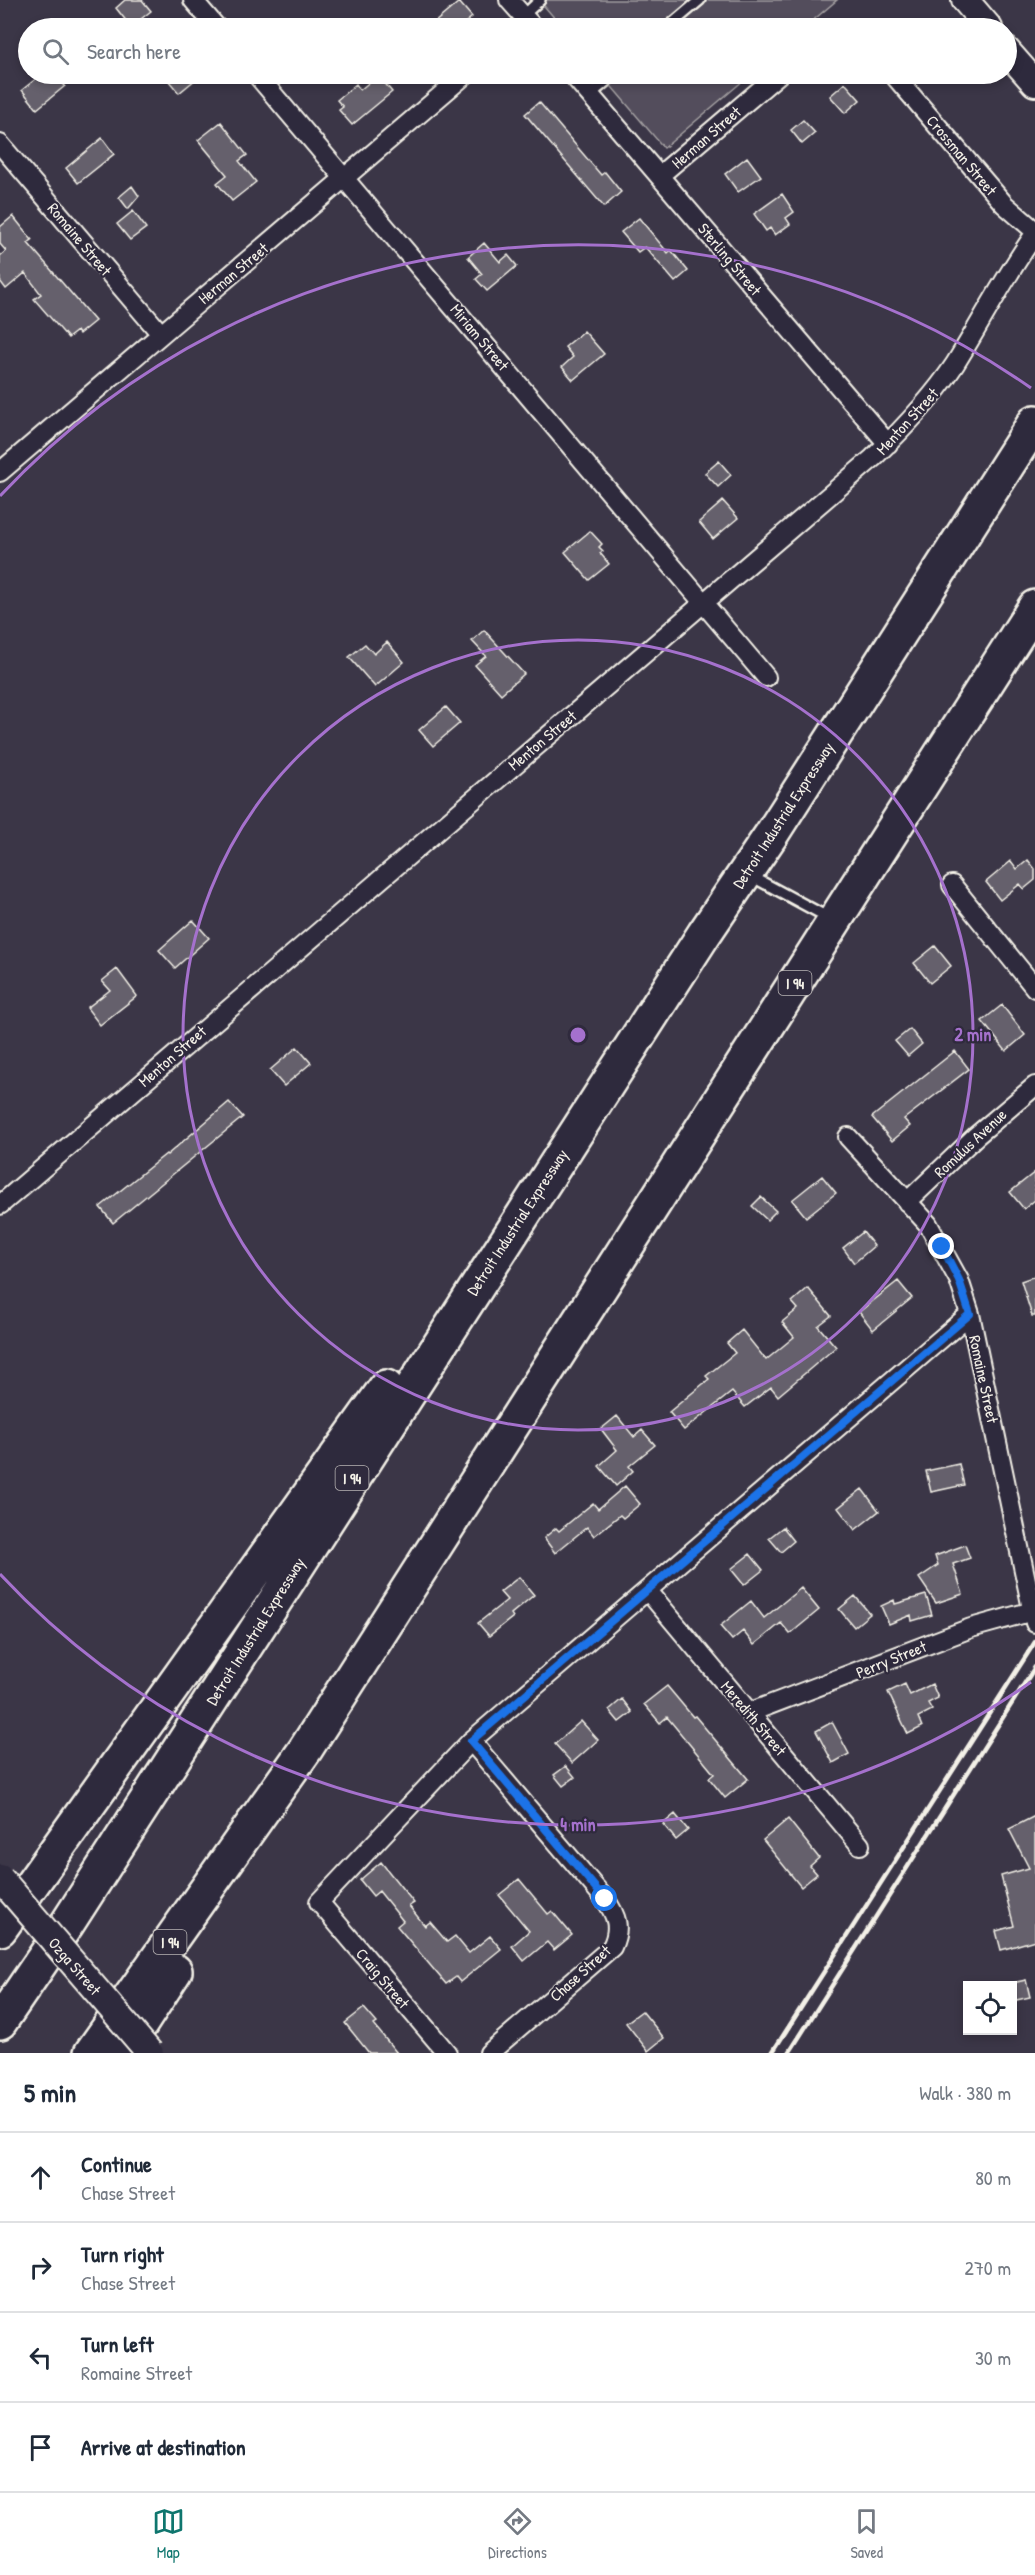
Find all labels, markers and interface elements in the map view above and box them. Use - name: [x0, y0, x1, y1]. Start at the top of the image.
- search box: [18, 18, 1017, 84]
- icon: search: [39, 35, 72, 68]
- text: Search here: [87, 36, 181, 66]
- street label: Herman Street: [667, 100, 746, 173]
- street label: Crossman Street: [922, 110, 1003, 200]
- street label: Romaine Street: [43, 198, 117, 281]
- street label: Sterling Street: [693, 218, 767, 300]
- street label: Herman Street: [193, 237, 273, 309]
- street label: Miriam Street: [446, 299, 515, 375]
- street label: Menton Street: [871, 382, 943, 459]
- street label: Menton Street: [503, 705, 581, 775]
- street label: Detroit Industrial Expressway: [727, 737, 839, 892]
- road number: I 94: [778, 971, 812, 995]
- street label: Menton Street: [133, 1020, 211, 1092]
- text: 2 min: [955, 1022, 991, 1047]
- centre of rings: [568, 1025, 588, 1045]
- street label: Romulus Avenue: [929, 1103, 1012, 1182]
- street label: Detroit Industrial Expressway: [461, 1144, 573, 1299]
- route end: [928, 1233, 954, 1259]
- street label: Romaine Street: [964, 1333, 1004, 1425]
- road number: I 94: [336, 1466, 368, 1490]
- street label: Detroit Industrial Expressway: [200, 1553, 310, 1709]
- street label: Perry Street: [853, 1635, 930, 1683]
- street label: Meredith Street: [716, 1676, 792, 1760]
- text: 4 min: [560, 1812, 596, 1837]
- route start: [591, 1885, 617, 1911]
- road number: I 94: [154, 1930, 186, 1954]
- street label: Ozga Street: [44, 1932, 107, 2000]
- street label: Chase Street: [545, 1939, 616, 2006]
- street label: Craig Street: [351, 1943, 415, 2013]
- map controls: [963, 1981, 1017, 2035]
- button: locate: [963, 1981, 1017, 2035]
- text: 5 min: [24, 2075, 76, 2110]
- text: Walk · 380 m: [919, 2079, 1011, 2106]
- text: Continue: [81, 2149, 152, 2179]
- icon: ahead: [24, 2161, 57, 2194]
- text: 80 m: [975, 2164, 1011, 2191]
- text: Chase Street: [81, 2179, 175, 2206]
- text: Turn right: [81, 2239, 164, 2269]
- icon: right: [24, 2251, 57, 2284]
- text: 270 m: [965, 2254, 1011, 2281]
- text: Chase Street: [81, 2269, 175, 2296]
- text: Turn left: [81, 2329, 154, 2359]
- icon: left: [24, 2341, 57, 2374]
- text: 30 m: [975, 2344, 1011, 2371]
- text: Romaine Street: [81, 2359, 192, 2386]
- icon: arrive: [24, 2431, 57, 2464]
- text: Arrive at destination: [81, 2432, 246, 2462]
- tab: Map: [152, 2505, 185, 2563]
- tab: Directions: [488, 2505, 547, 2563]
- tab: Saved: [850, 2505, 883, 2563]

